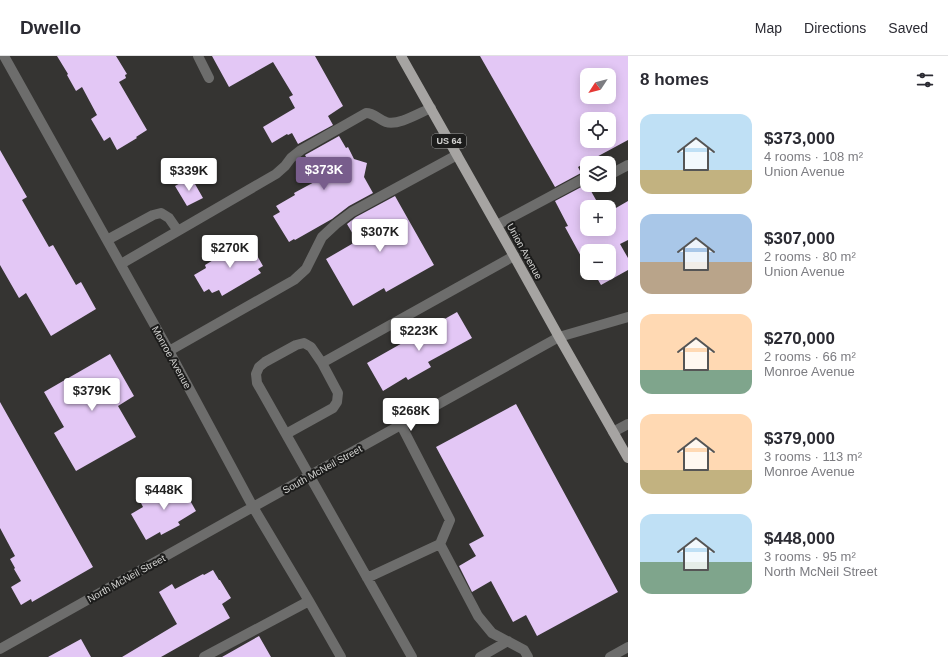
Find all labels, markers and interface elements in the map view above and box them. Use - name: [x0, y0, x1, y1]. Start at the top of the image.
- text: Dwello: [20, 17, 81, 38]
- text: Map: [755, 20, 782, 36]
- text: Directions: [804, 20, 866, 36]
- text: Saved: [888, 20, 928, 36]
- north arrow: [580, 68, 616, 104]
- map controls: [580, 68, 616, 280]
- icon: filters: [914, 69, 936, 91]
- text: 8 homes: [640, 70, 709, 89]
- button: locate: [580, 112, 616, 148]
- text: $373,000: [764, 129, 835, 148]
- icon: home: [672, 130, 720, 178]
- road number: US 64: [432, 134, 466, 148]
- text: 4 rooms · 108 m²: [764, 149, 863, 164]
- button: layers: [580, 156, 616, 192]
- pin: $373K: [296, 157, 352, 191]
- pin: $339K: [161, 158, 217, 192]
- text: $373K: [305, 162, 343, 177]
- text: $339K: [170, 163, 208, 178]
- text: Union Avenue: [764, 164, 845, 179]
- button: +: [580, 200, 616, 236]
- pin: $307K: [352, 219, 408, 253]
- street label: Union Avenue: [505, 221, 545, 281]
- text: $307K: [361, 224, 399, 239]
- text: $307,000: [764, 229, 835, 248]
- icon: home: [672, 230, 720, 278]
- pin: $270K: [202, 235, 258, 269]
- text: $270K: [211, 240, 249, 255]
- button: −: [580, 244, 616, 280]
- text: 2 rooms · 80 m²: [764, 249, 856, 264]
- text: Union Avenue: [764, 264, 845, 279]
- pin: $223K: [391, 318, 447, 352]
- text: $223K: [400, 323, 438, 338]
- street label: Monroe Avenue: [150, 324, 194, 391]
- text: $270,000: [764, 329, 835, 348]
- icon: home: [672, 330, 720, 378]
- text: 2 rooms · 66 m²: [764, 349, 856, 364]
- text: Monroe Avenue: [764, 364, 855, 379]
- pin: $379K: [64, 378, 120, 412]
- text: $379K: [73, 383, 111, 398]
- pin: $268K: [383, 398, 439, 432]
- text: $268K: [392, 403, 430, 418]
- text: $379,000: [764, 429, 835, 448]
- icon: home: [672, 430, 720, 478]
- street label: South McNeil Street: [281, 443, 364, 496]
- text: 3 rooms · 113 m²: [764, 449, 862, 464]
- text: Monroe Avenue: [764, 464, 855, 479]
- pin: $448K: [136, 477, 192, 511]
- text: $448K: [145, 482, 183, 497]
- text: $448,000: [764, 529, 835, 548]
- icon: home: [672, 530, 720, 578]
- text: 3 rooms · 95 m²: [764, 549, 856, 564]
- street label: North McNeil Street: [85, 552, 167, 604]
- text: North McNeil Street: [764, 564, 877, 579]

